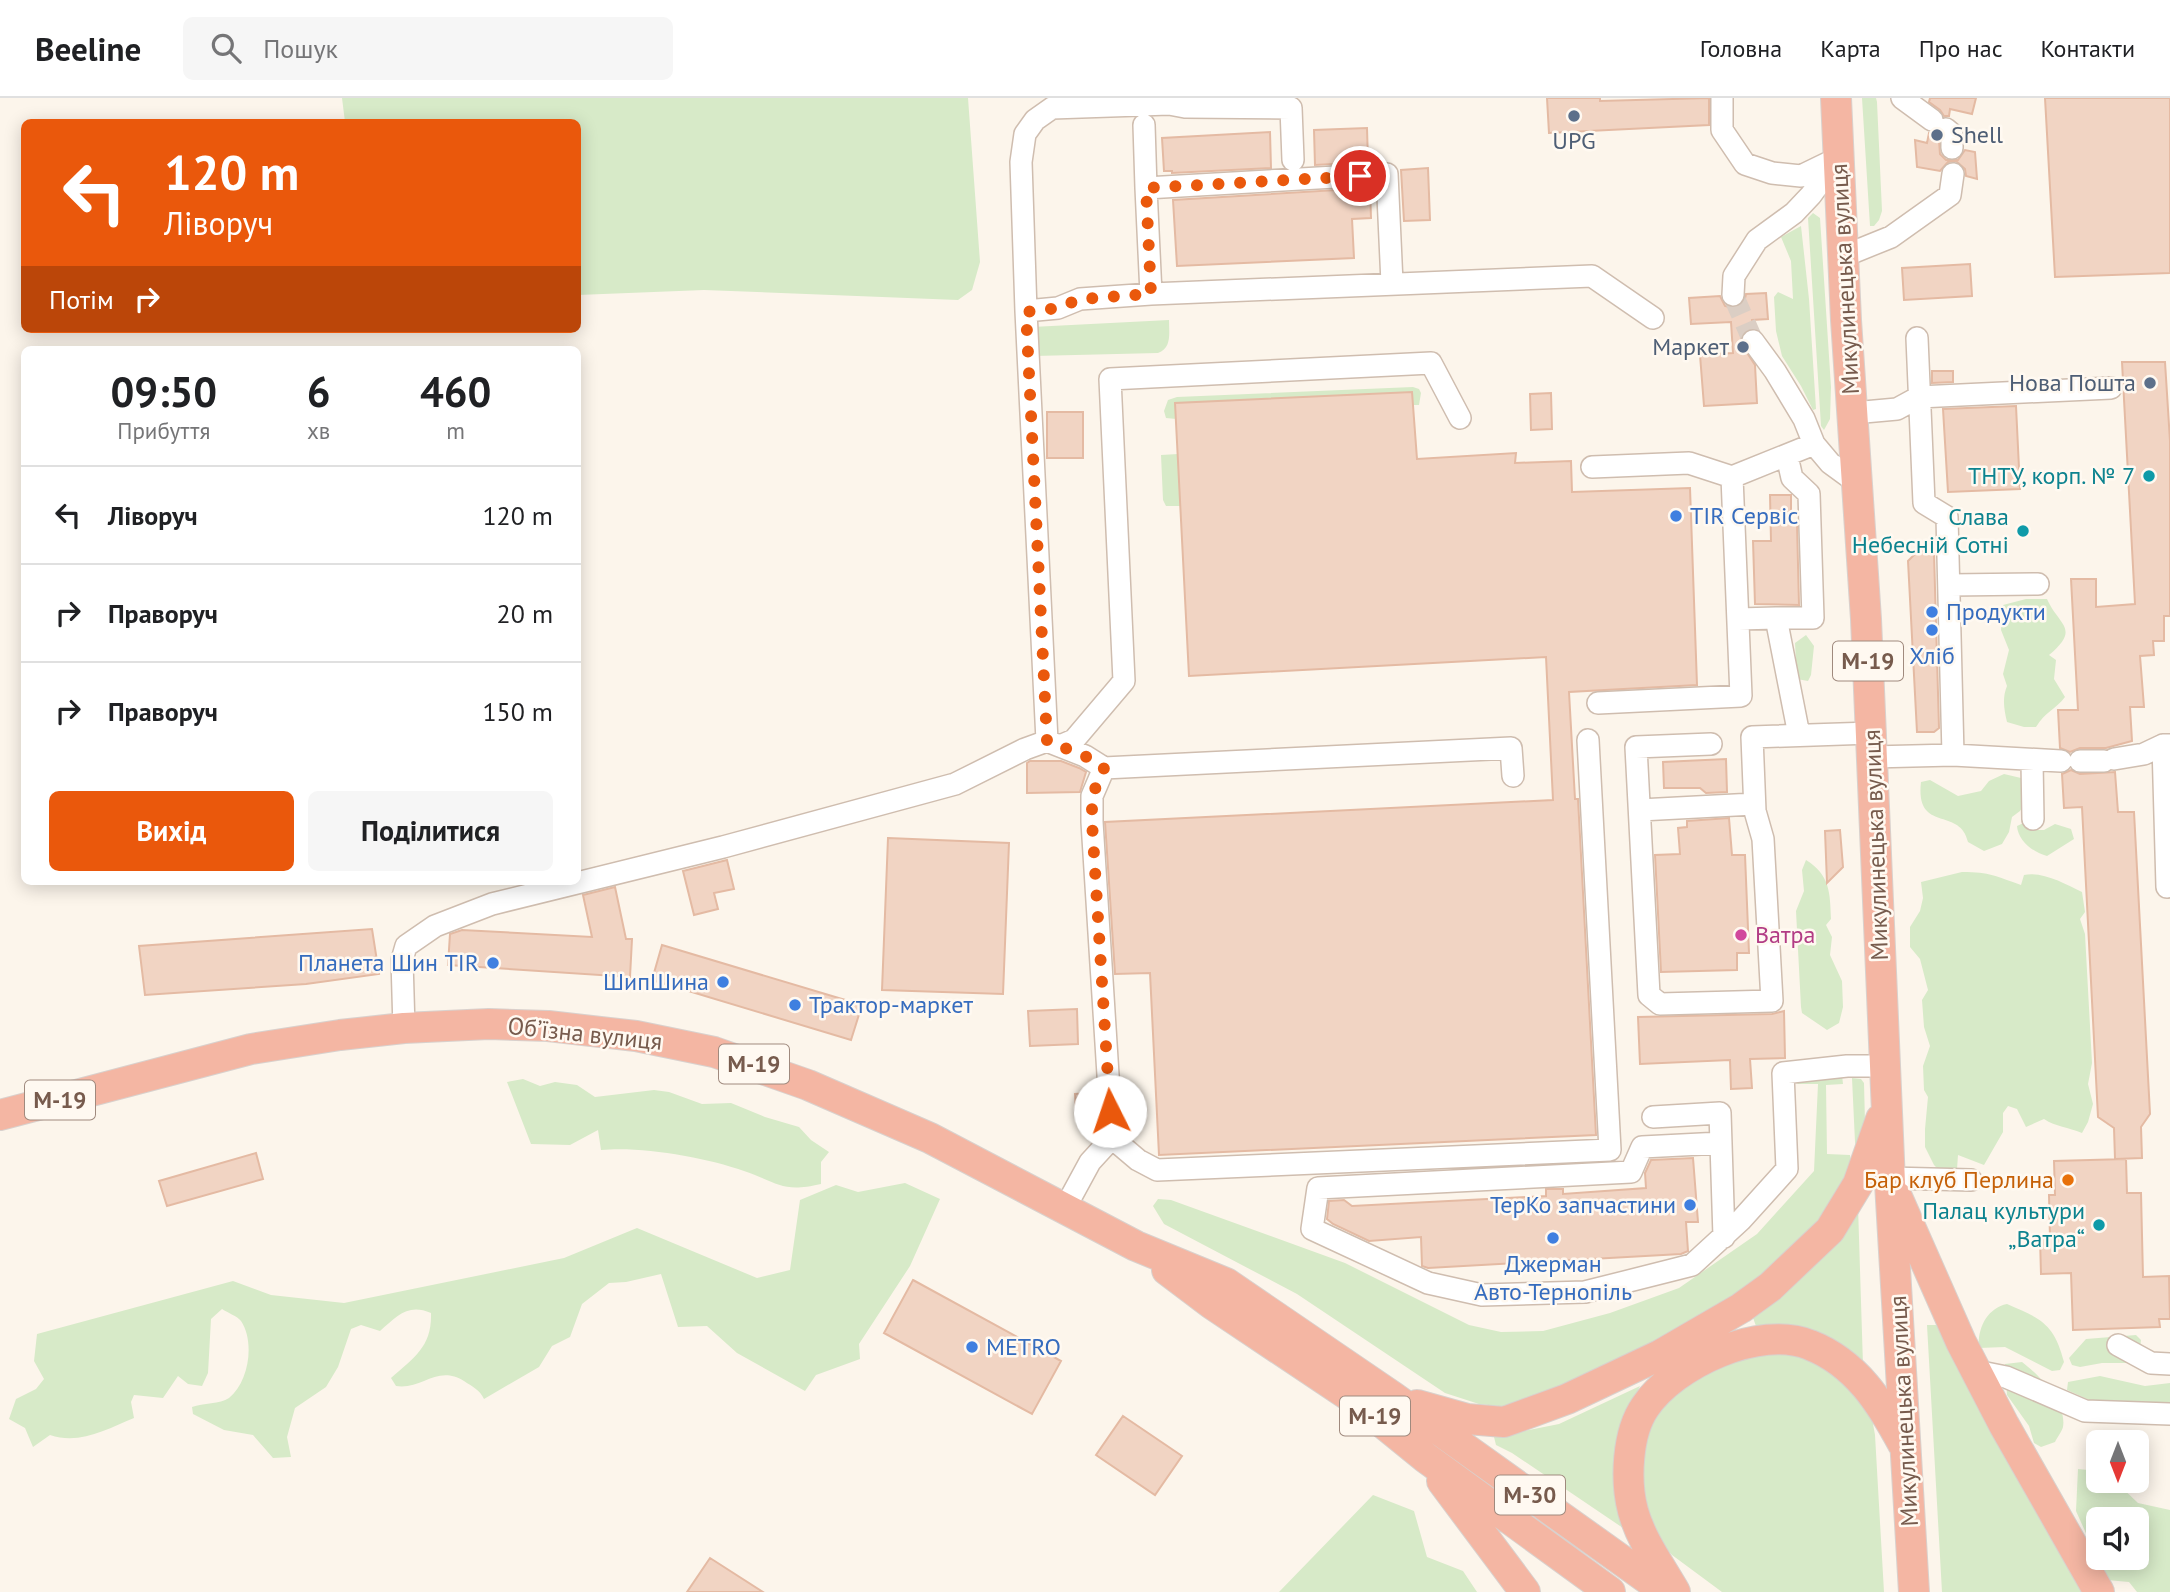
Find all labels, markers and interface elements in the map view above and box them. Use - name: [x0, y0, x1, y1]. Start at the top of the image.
- search box: [183, 17, 673, 80]
- text: Beeline: [35, 27, 141, 70]
- icon: search: [207, 29, 245, 67]
- text: Пошук: [263, 32, 338, 65]
- text: Головна: [1700, 33, 1782, 64]
- text: Карта: [1820, 33, 1881, 64]
- text: Про нас: [1919, 33, 2003, 64]
- text: Контакти: [2041, 33, 2135, 64]
- marker: UPG: [1566, 108, 1582, 124]
- place label: Shell: [1951, 119, 2003, 150]
- place label: UPG: [1552, 125, 1596, 156]
- marker: Shell: [1929, 127, 1945, 143]
- text: 120 m: [164, 140, 299, 204]
- pin: [1330, 146, 1390, 206]
- icon: left: [49, 147, 140, 238]
- icon: arrive: [1341, 157, 1379, 195]
- street label: Микулинецька вулиця: [1823, 163, 1866, 395]
- text: Ліворуч: [164, 202, 273, 244]
- icon: right: [128, 280, 166, 318]
- text: Потім: [49, 283, 114, 316]
- place label: Маркет: [1652, 331, 1729, 362]
- marker: Маркет: [1735, 339, 1751, 355]
- text: 09:50: [111, 364, 217, 419]
- text: 6: [307, 364, 330, 419]
- text: 460: [420, 364, 491, 419]
- place label: Нова Пошта: [2009, 367, 2136, 398]
- marker: Нова Пошта: [2142, 375, 2158, 391]
- text: Прибуття: [117, 416, 210, 445]
- text: хв: [307, 416, 330, 445]
- text: m: [446, 416, 465, 445]
- place label: ТНТУ, корп. № 7: [1968, 460, 2135, 491]
- marker: ТНТУ, корп. № 7: [2141, 468, 2157, 484]
- icon: left: [49, 496, 87, 534]
- text: Ліворуч: [108, 499, 198, 532]
- text: 120 m: [482, 499, 553, 532]
- place label: TIR Сервіс: [1690, 500, 1798, 531]
- place label: Слава Небесній Сотні: [1852, 501, 2009, 560]
- marker: TIR Сервіс: [1668, 508, 1684, 524]
- marker: Слава Небесній Сотні: [2015, 523, 2031, 539]
- icon: right: [49, 594, 87, 632]
- place label: Продукти: [1946, 596, 2046, 627]
- text: Праворуч: [108, 597, 218, 630]
- text: 20 m: [497, 597, 553, 630]
- marker: Продукти: [1924, 604, 1940, 620]
- marker: Хліб: [1924, 622, 1940, 638]
- place label: Хліб: [1909, 640, 1955, 671]
- road number: М-19: [1833, 642, 1903, 680]
- icon: right: [49, 692, 87, 730]
- text: Праворуч: [108, 695, 218, 728]
- text: 150 m: [482, 695, 553, 728]
- street label: Микулинецька вулиця: [1856, 729, 1895, 961]
- button: Вихід: [49, 791, 294, 871]
- button: Поділитися: [308, 791, 553, 871]
- place label: Ватра: [1755, 919, 1815, 950]
- marker: Ватра: [1733, 927, 1749, 943]
- place label: Планета Шин TIR: [298, 947, 479, 978]
- marker: Планета Шин TIR: [485, 955, 501, 971]
- place label: ШипШина: [603, 966, 709, 997]
- marker: ШипШина: [715, 974, 731, 990]
- place label: Трактор-маркет: [809, 989, 973, 1020]
- marker: Трактор-маркет: [787, 997, 803, 1013]
- street label: Обʼїзна вулиця: [506, 1010, 664, 1057]
- road number: М-19: [719, 1044, 789, 1084]
- position arrow: [1073, 1074, 1147, 1148]
- road number: М-19: [25, 1080, 95, 1119]
- place label: Бар клуб Перлина: [1864, 1164, 2054, 1195]
- marker: Бар клуб Перлина: [2060, 1172, 2076, 1188]
- place label: ТерКо запчастини: [1490, 1189, 1676, 1220]
- place label: Палац культури „Ватра“: [1922, 1195, 2085, 1254]
- marker: ТерКо запчастини: [1682, 1197, 1698, 1213]
- marker: Палац культури „Ватра“: [2091, 1217, 2107, 1233]
- marker: Джерман Авто-Тернопіль: [1545, 1230, 1561, 1246]
- place label: Джерман Авто-Тернопіль: [1474, 1248, 1632, 1307]
- street label: Микулинецька вулиця: [1882, 1295, 1925, 1527]
- place label: METRO: [986, 1331, 1061, 1362]
- marker: METRO: [964, 1339, 980, 1355]
- road number: М-19: [1340, 1396, 1410, 1436]
- north arrow: [2086, 1430, 2149, 1493]
- map controls: [2086, 1430, 2149, 1570]
- road number: М-30: [1495, 1476, 1565, 1514]
- button: sound: [2086, 1507, 2149, 1570]

